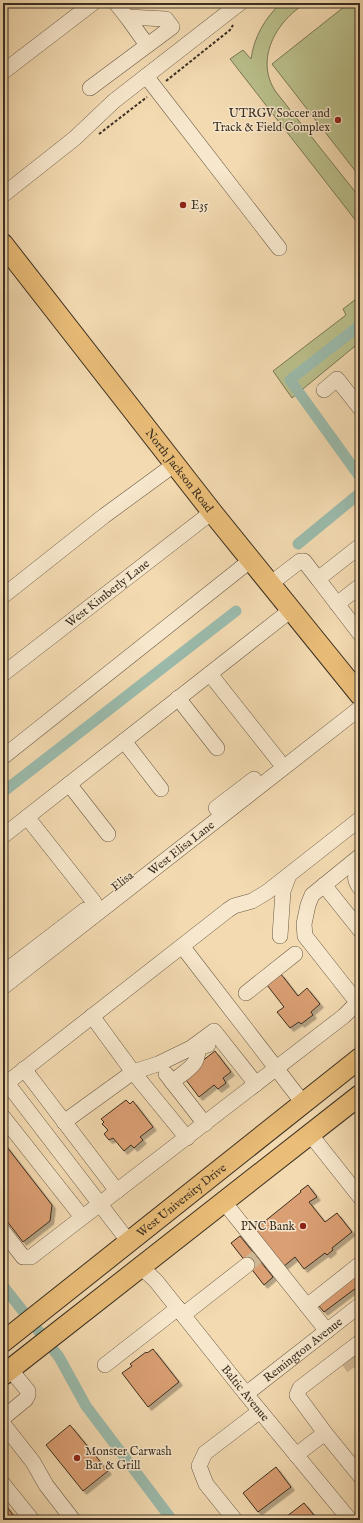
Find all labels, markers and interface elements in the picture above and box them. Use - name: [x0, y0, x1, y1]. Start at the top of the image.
- place label: UTRGV Soccer and Track & Field Complex: [213, 106, 331, 136]
- marker: UTRGV Soccer and Track & Field Complex: [333, 115, 343, 125]
- place label: E35: [191, 198, 209, 213]
- marker: E35: [178, 200, 188, 210]
- street label: North Jackson Road: [142, 426, 217, 516]
- street label: West Kimberly Lane: [63, 556, 153, 631]
- street label: West Elisa Lane: [145, 817, 218, 879]
- street label: Elisa: [108, 868, 137, 895]
- street label: West University Drive: [134, 1160, 230, 1241]
- place label: PNC Bank: [241, 1219, 296, 1234]
- marker: PNC Bank: [298, 1221, 308, 1231]
- street label: Remington Avenue: [260, 1314, 346, 1386]
- street label: Baltic Avenue: [218, 1362, 273, 1425]
- place label: Monster Carwash Bar & Grill: [85, 1444, 172, 1473]
- marker: Monster Carwash Bar & Grill: [72, 1453, 82, 1463]

